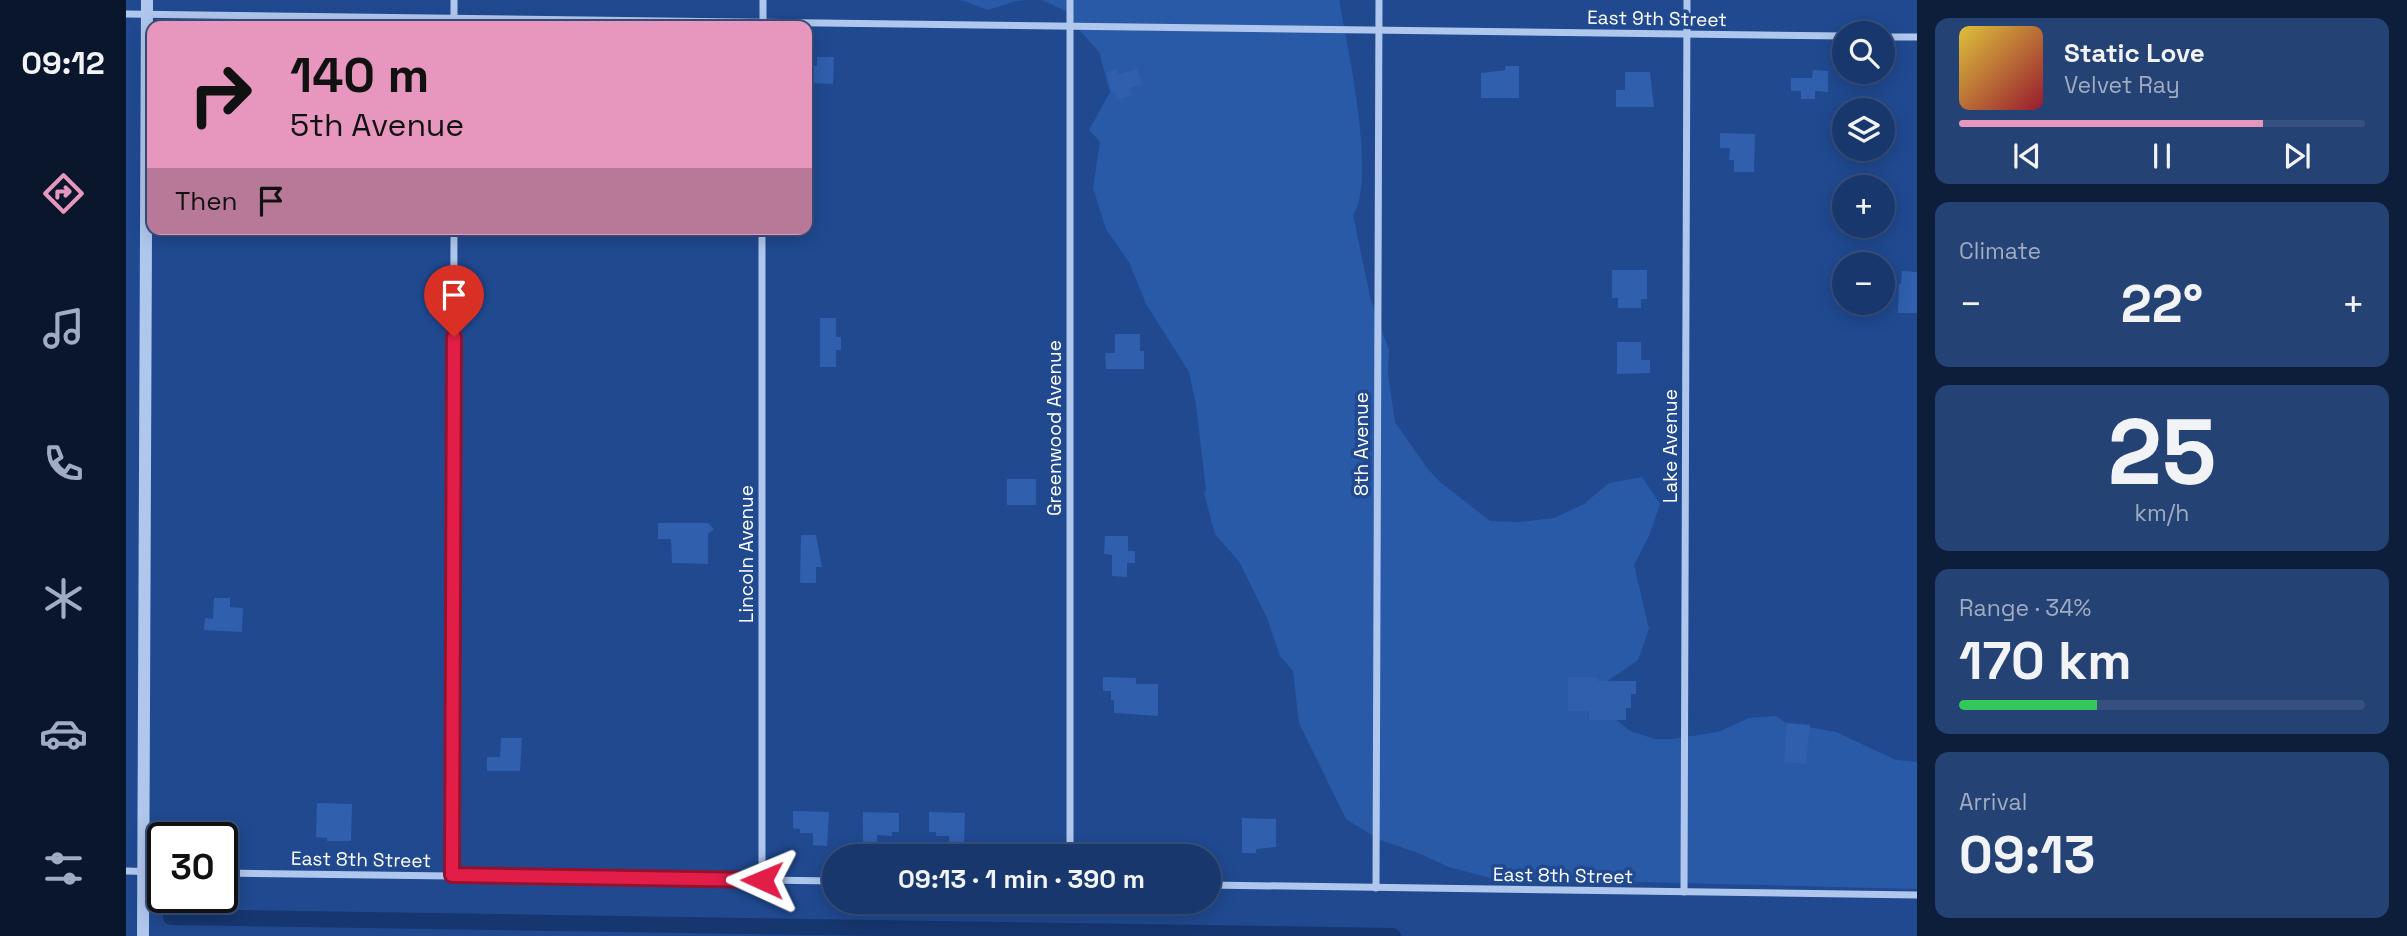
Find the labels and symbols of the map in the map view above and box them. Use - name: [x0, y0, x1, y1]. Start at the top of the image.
- street label: East 9th Street: [1587, 5, 1727, 32]
- pin: [424, 265, 484, 337]
- street label: Greenwood Avenue: [1042, 340, 1067, 516]
- street label: Lake Avenue: [1658, 389, 1683, 503]
- street label: 8th Avenue: [1349, 392, 1374, 496]
- street label: Lincoln Avenue: [734, 485, 759, 623]
- speed limit sign: 30: [147, 822, 238, 913]
- position arrow: [725, 843, 799, 917]
- street label: East 8th Street: [291, 846, 431, 873]
- street label: East 8th Street: [1493, 862, 1633, 889]

